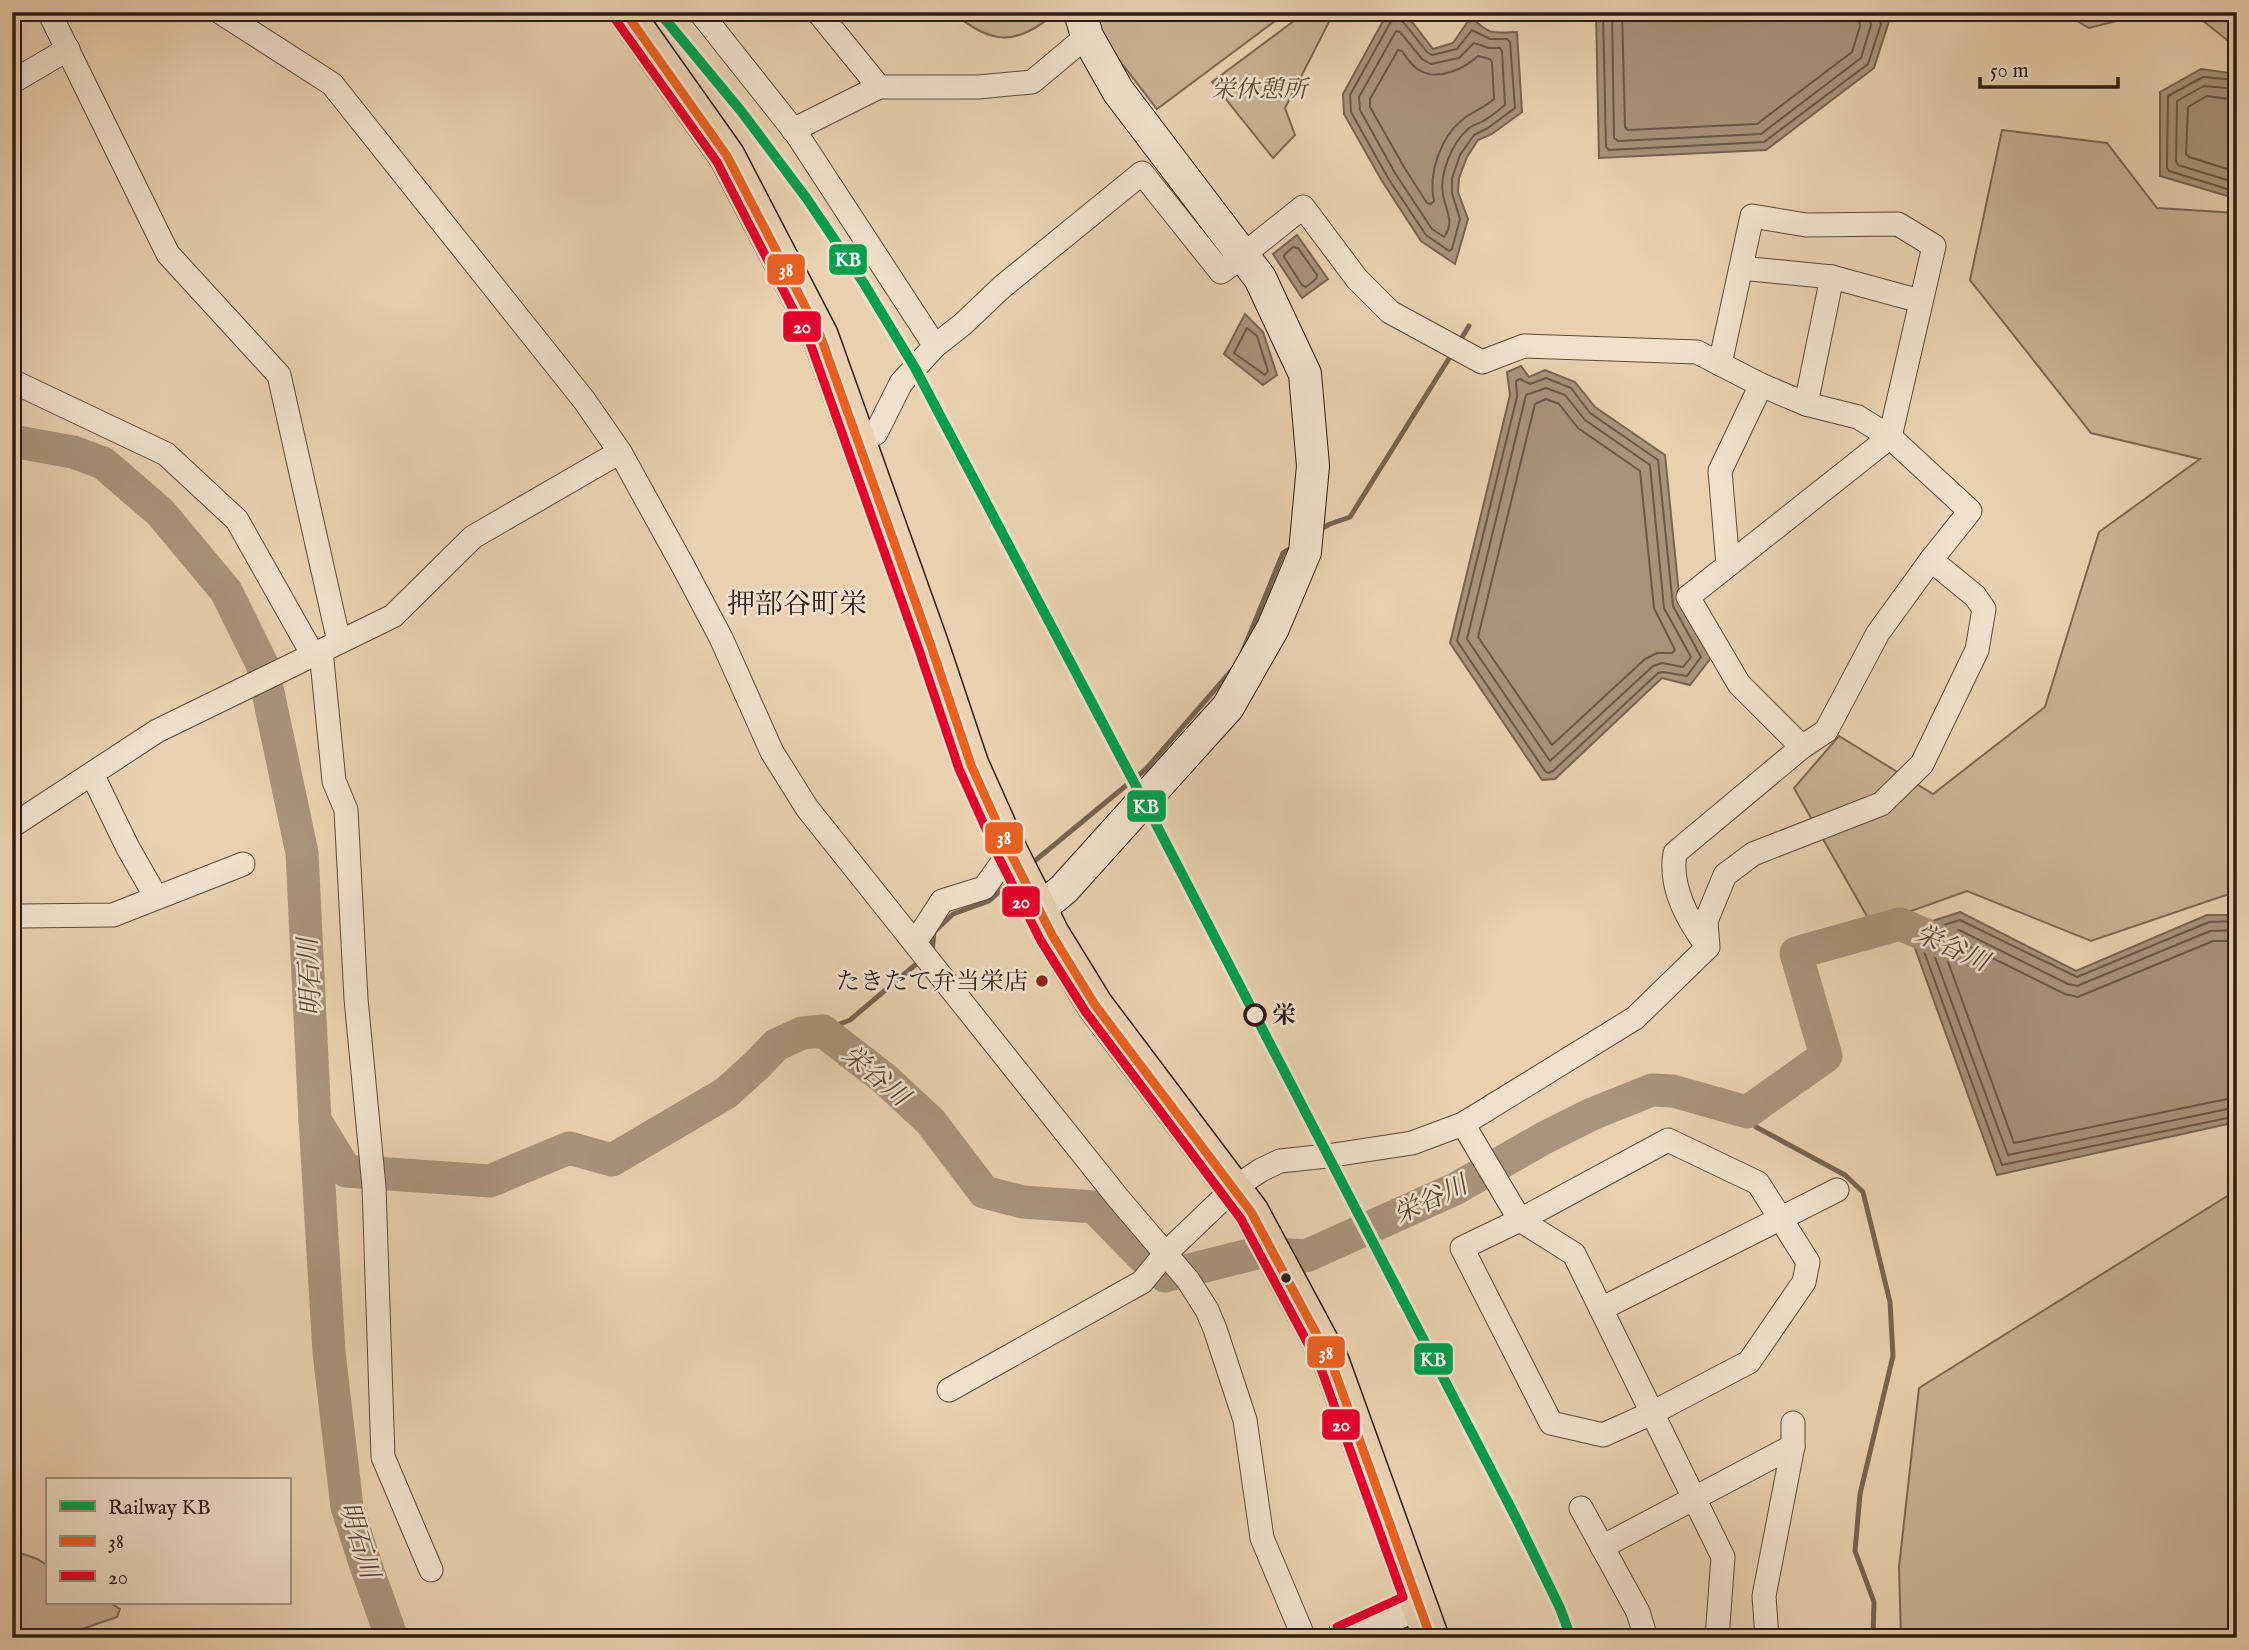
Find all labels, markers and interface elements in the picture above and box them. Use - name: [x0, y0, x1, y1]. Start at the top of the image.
- scale bar: [1980, 46, 2118, 90]
- text: 50 m: [1990, 58, 2029, 85]
- park label: 栄休憩所: [1211, 75, 1311, 106]
- line badge: KB: [828, 243, 868, 276]
- text: KB: [835, 249, 862, 273]
- line badge: 38: [766, 253, 806, 286]
- text: 38: [779, 259, 793, 283]
- line badge: 20: [782, 310, 822, 343]
- text: 20: [793, 316, 811, 340]
- district label: 押部谷町栄: [727, 588, 867, 623]
- line badge: KB: [1126, 789, 1167, 823]
- text: KB: [1133, 796, 1160, 820]
- line badge: 38: [984, 821, 1024, 855]
- text: 38: [997, 827, 1011, 851]
- line badge: 20: [1001, 885, 1041, 918]
- text: 20: [1012, 891, 1030, 915]
- water label: 栄谷川: [1909, 917, 1996, 981]
- water label: 明石川: [292, 934, 329, 1017]
- place label: たきたて弁当栄店: [836, 967, 1028, 998]
- marker: たきたて弁当栄店: [1034, 973, 1050, 989]
- place label: 栄: [1272, 1001, 1296, 1032]
- marker: 栄: [1244, 1004, 1266, 1026]
- water label: 栄谷川: [835, 1038, 918, 1116]
- water label: 栄谷川: [1388, 1168, 1476, 1232]
- unlabelled marker: [1279, 1271, 1293, 1285]
- line badge: 38: [1306, 1335, 1346, 1369]
- text: 38: [1319, 1342, 1333, 1366]
- line badge: KB: [1413, 1342, 1454, 1376]
- text: KB: [1420, 1349, 1447, 1373]
- line badge: 20: [1321, 1408, 1361, 1441]
- text: 20: [1332, 1414, 1350, 1438]
- legend: [46, 1478, 290, 1604]
- text: Railway KB: [108, 1495, 211, 1522]
- water label: 明石川: [331, 1498, 387, 1585]
- text: 38: [108, 1529, 124, 1556]
- text: 20: [108, 1565, 128, 1592]

